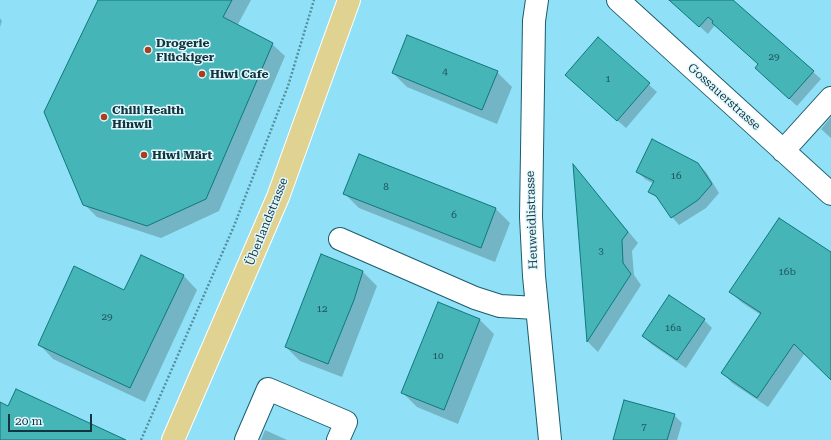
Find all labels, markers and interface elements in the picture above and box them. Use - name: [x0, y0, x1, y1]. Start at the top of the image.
- place label: Drogerie Flückiger: [156, 36, 214, 64]
- marker: Drogerie Flückiger: [143, 45, 153, 55]
- house number: 29: [768, 51, 780, 63]
- street label: Gossauerstrasse: [685, 61, 763, 133]
- house number: 4: [442, 66, 448, 78]
- place label: Hiwi Cafe: [210, 67, 269, 81]
- marker: Hiwi Cafe: [197, 69, 207, 79]
- house number: 1: [605, 73, 611, 85]
- place label: Chili Health Hinwil: [112, 103, 184, 131]
- marker: Chili Health Hinwil: [99, 112, 109, 122]
- place label: Hiwi Märt: [152, 148, 212, 162]
- marker: Hiwi Märt: [139, 150, 149, 160]
- street label: Heuweidlistrasse: [523, 170, 541, 270]
- house number: 16: [670, 170, 682, 182]
- street label: Überlandstrasse: [243, 176, 291, 268]
- house number: 8: [383, 181, 389, 193]
- house number: 6: [451, 209, 457, 221]
- house number: 3: [598, 245, 604, 257]
- house number: 16b: [778, 266, 796, 278]
- house number: 12: [316, 303, 328, 315]
- house number: 29: [101, 311, 113, 323]
- house number: 16a: [665, 322, 681, 334]
- house number: 10: [432, 350, 444, 362]
- scale bar: [10, 406, 94, 432]
- text: 20 m: [15, 414, 42, 428]
- house number: 7: [641, 421, 647, 433]

